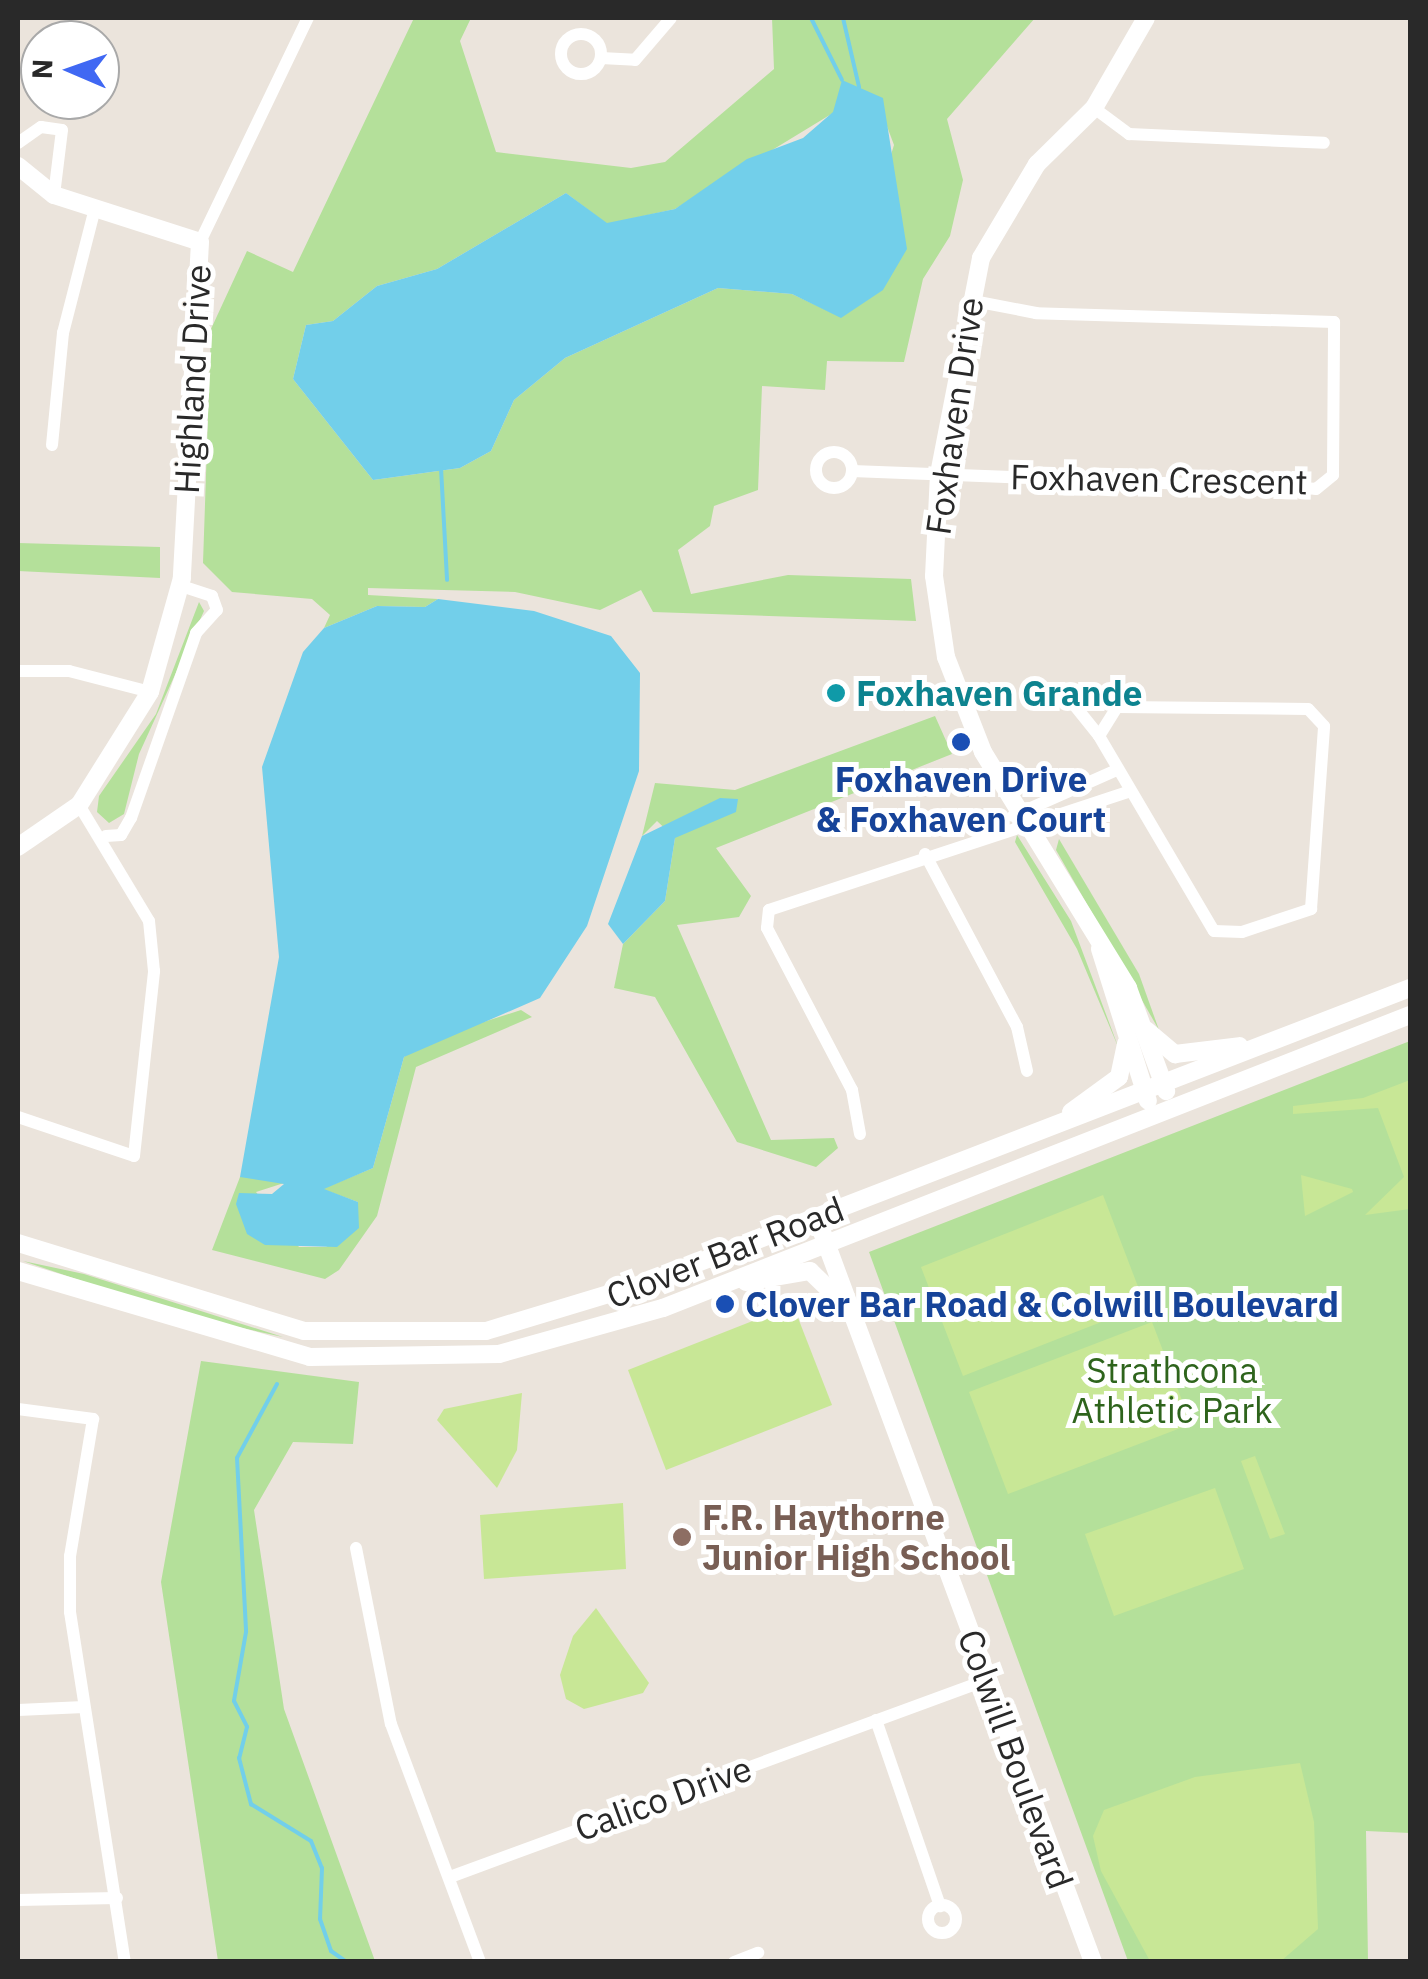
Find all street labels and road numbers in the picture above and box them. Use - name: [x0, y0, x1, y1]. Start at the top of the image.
- street label: Highland Drive: [165, 263, 219, 495]
- street label: Foxhaven Drive: [917, 295, 991, 537]
- street label: Foxhaven Crescent: [1010, 455, 1308, 503]
- street label: Clover Bar Road: [600, 1187, 850, 1317]
- street label: Colwill Boulevard: [950, 1624, 1082, 1894]
- street label: Calico Drive: [569, 1747, 757, 1849]

